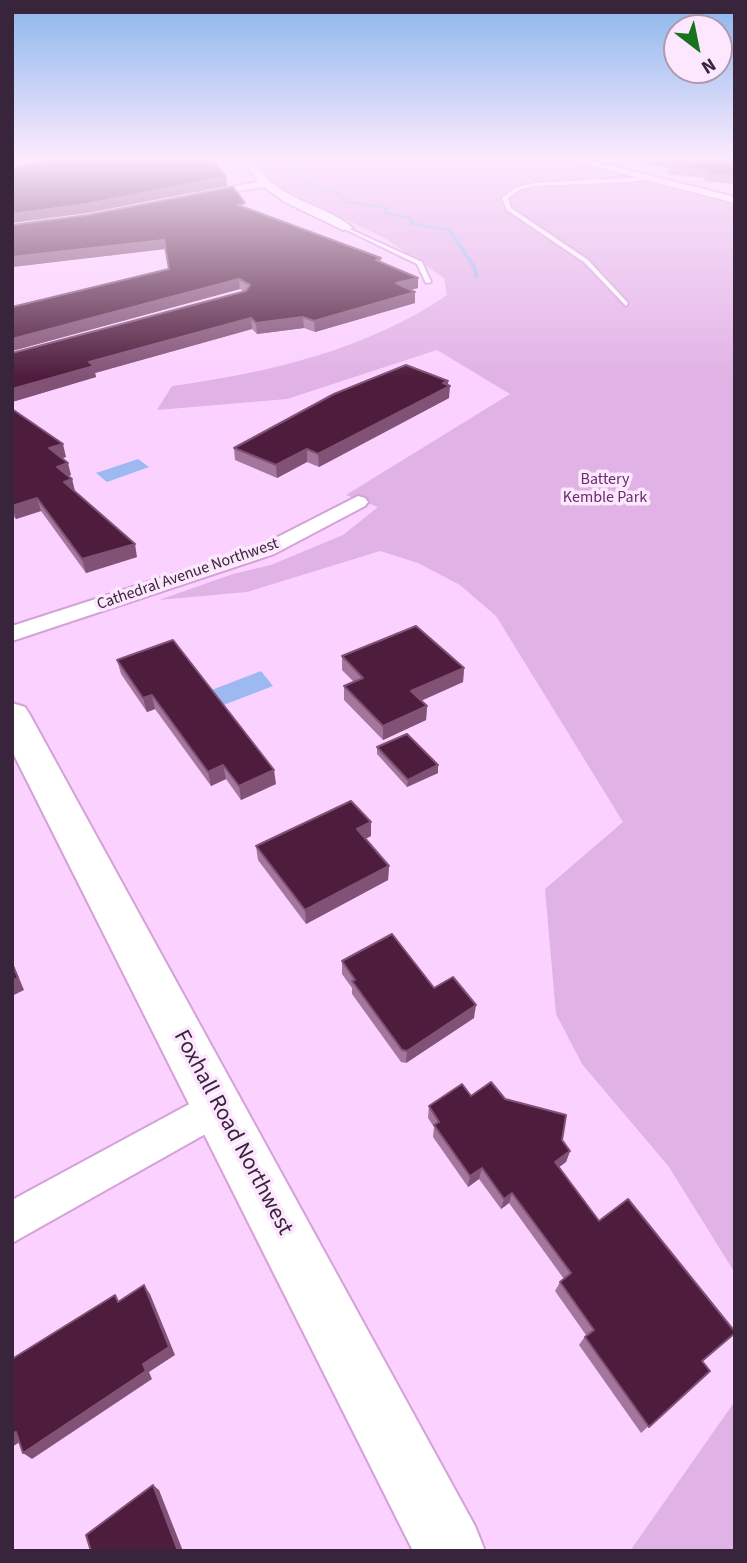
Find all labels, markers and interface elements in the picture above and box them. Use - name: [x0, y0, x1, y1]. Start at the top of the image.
- north arrow: [663, 14, 733, 84]
- text: N: [696, 51, 721, 80]
- park label: Battery Kemble Park: [563, 470, 647, 508]
- street label: Cathedral Avenue Northwest: [95, 535, 281, 615]
- street label: Foxhall Road Northwest: [166, 1026, 298, 1240]

